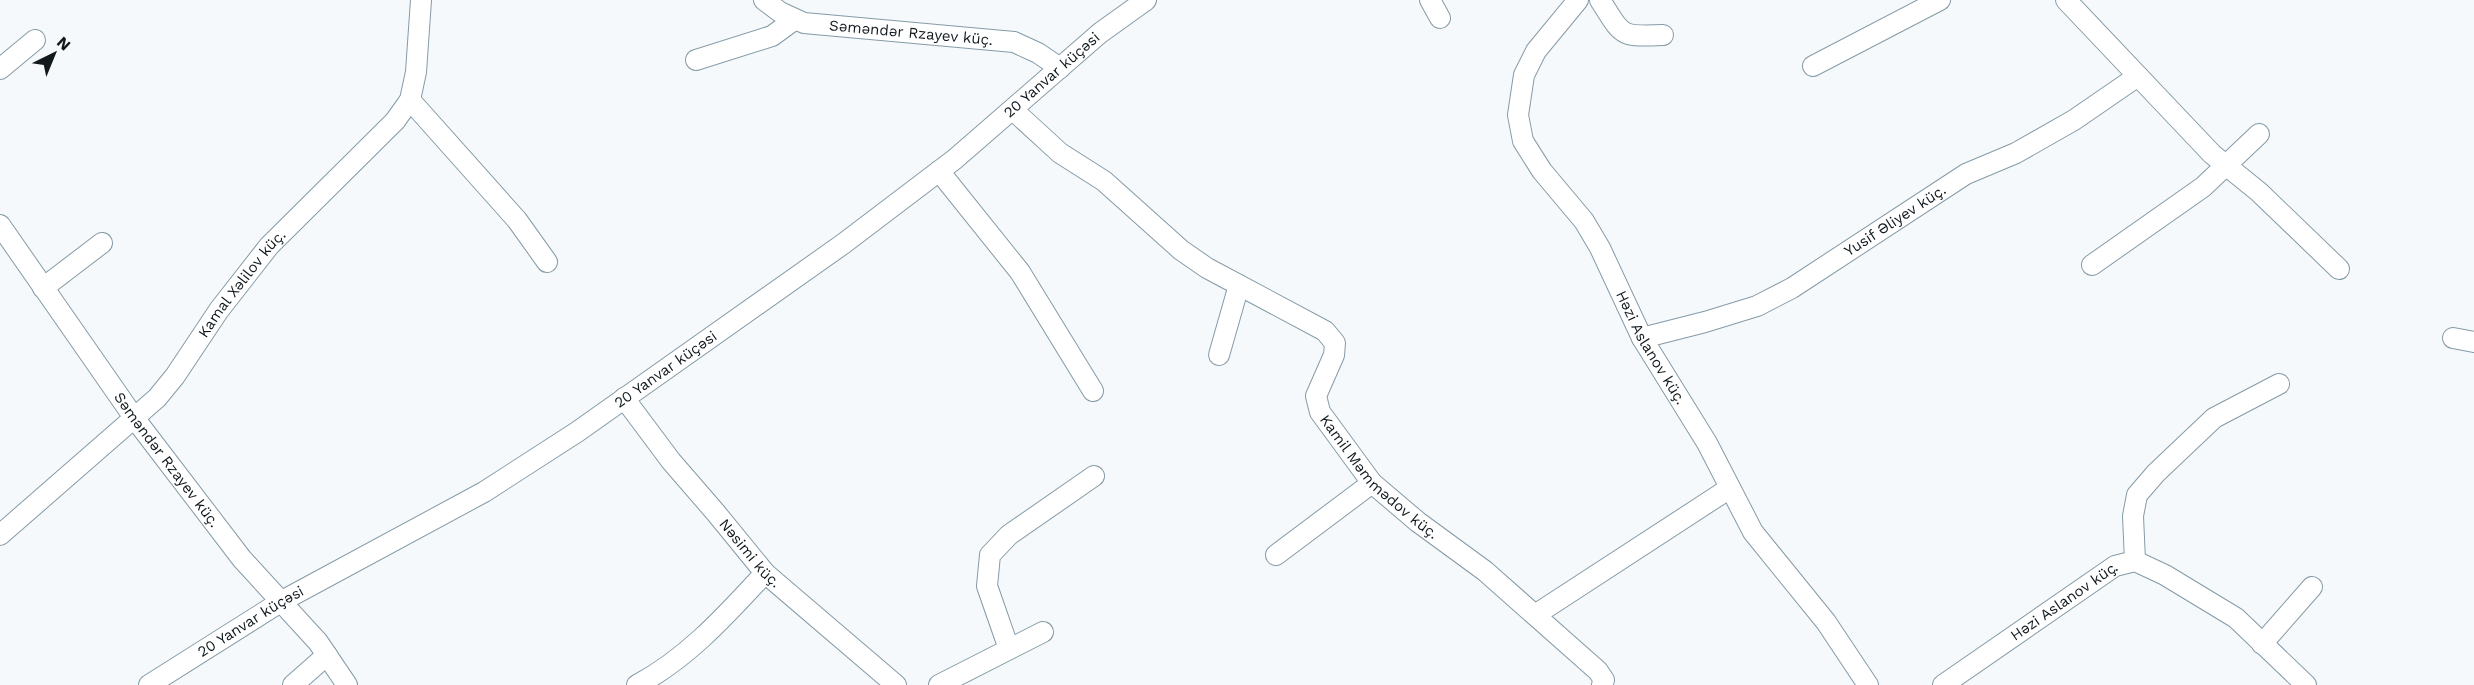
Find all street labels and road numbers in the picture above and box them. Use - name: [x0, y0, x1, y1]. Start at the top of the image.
- street label: Səməndər Rzayev küç.: [828, 16, 994, 49]
- street label: 20 Yanvar küçəsi: [1000, 28, 1103, 121]
- street label: Yusif Əliyev küç.: [1841, 181, 1949, 260]
- street label: Kamal Xəlilov küç.: [194, 226, 289, 341]
- street label: Həzi Aslanov küç.: [1612, 288, 1690, 408]
- street label: 20 Yanvar küçəsi: [611, 327, 720, 412]
- street label: Səməndər Rzayev küç.: [110, 389, 223, 531]
- street label: Kamil Məmmədov küç.: [1316, 411, 1442, 543]
- street label: Nəsimi küç.: [715, 515, 784, 591]
- street label: Həzi Aslanov küç.: [2007, 557, 2120, 645]
- street label: 20 Yanvar küçəsi: [194, 582, 307, 661]

